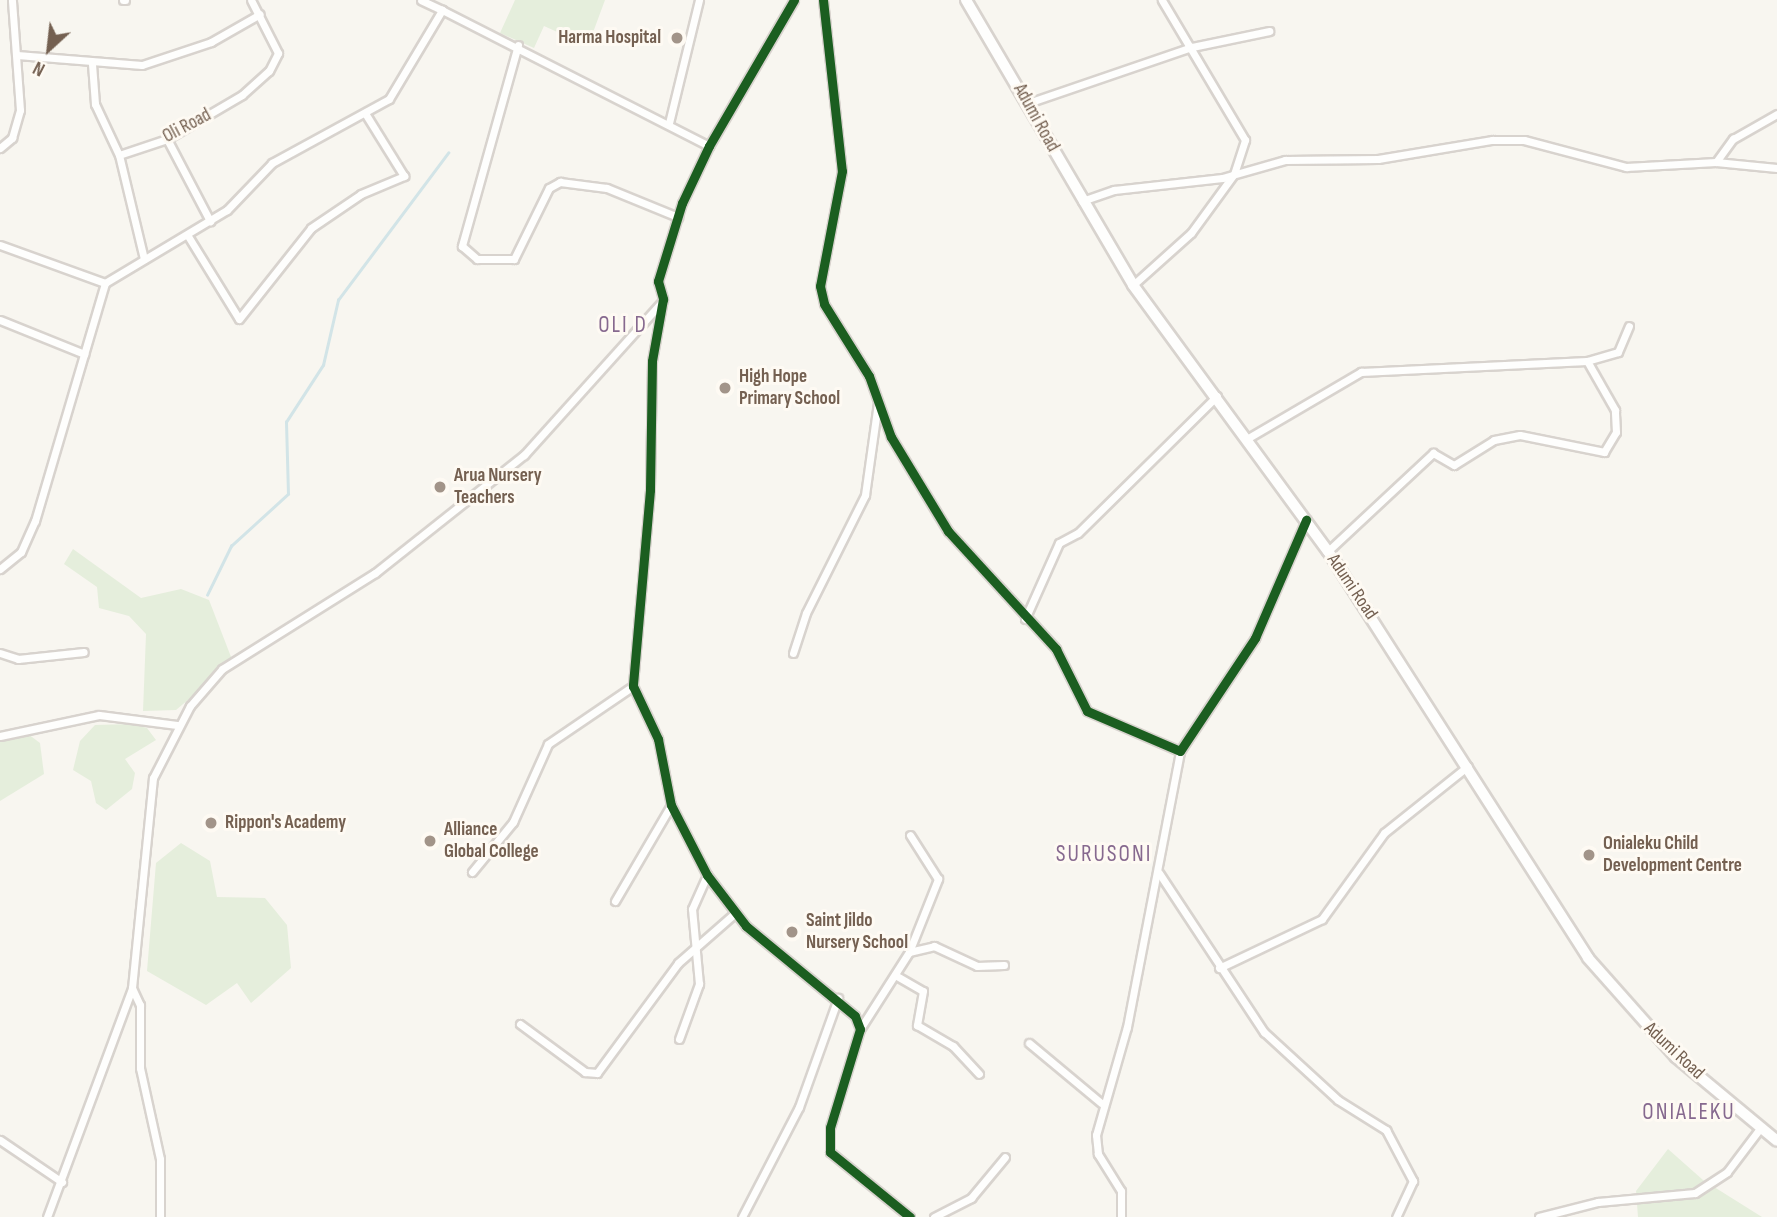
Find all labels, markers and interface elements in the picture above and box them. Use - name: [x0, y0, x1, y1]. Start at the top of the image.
- north arrow: [14, 14, 84, 84]
- place label: Harma Hospital: [558, 27, 661, 49]
- marker: Harma Hospital: [667, 28, 687, 48]
- text: N: [29, 56, 49, 81]
- street label: Adumi Road: [1008, 80, 1064, 156]
- street label: Oli Road: [159, 104, 215, 148]
- district label: OLI D: [599, 311, 647, 339]
- place label: High Hope Primary School: [739, 366, 840, 410]
- marker: High Hope Primary School: [717, 380, 733, 396]
- place label: Arua Nursery Teachers: [454, 465, 542, 509]
- marker: Arua Nursery Teachers: [432, 479, 448, 495]
- street label: Adumi Road: [1322, 550, 1382, 624]
- place label: Rippon's Academy: [225, 812, 346, 834]
- marker: Rippon's Academy: [203, 815, 219, 831]
- place label: Alliance Global College: [444, 819, 539, 863]
- marker: Alliance Global College: [422, 833, 438, 849]
- place label: Onialeku Child Development Centre: [1603, 833, 1742, 877]
- district label: SURUSONI: [1057, 840, 1151, 868]
- marker: Onialeku Child Development Centre: [1581, 847, 1597, 863]
- place label: Saint Jildo Nursery School: [806, 910, 908, 954]
- marker: Saint Jildo Nursery School: [784, 924, 800, 940]
- street label: Adumi Road: [1639, 1017, 1709, 1085]
- district label: ONIALEKU: [1643, 1098, 1735, 1126]

